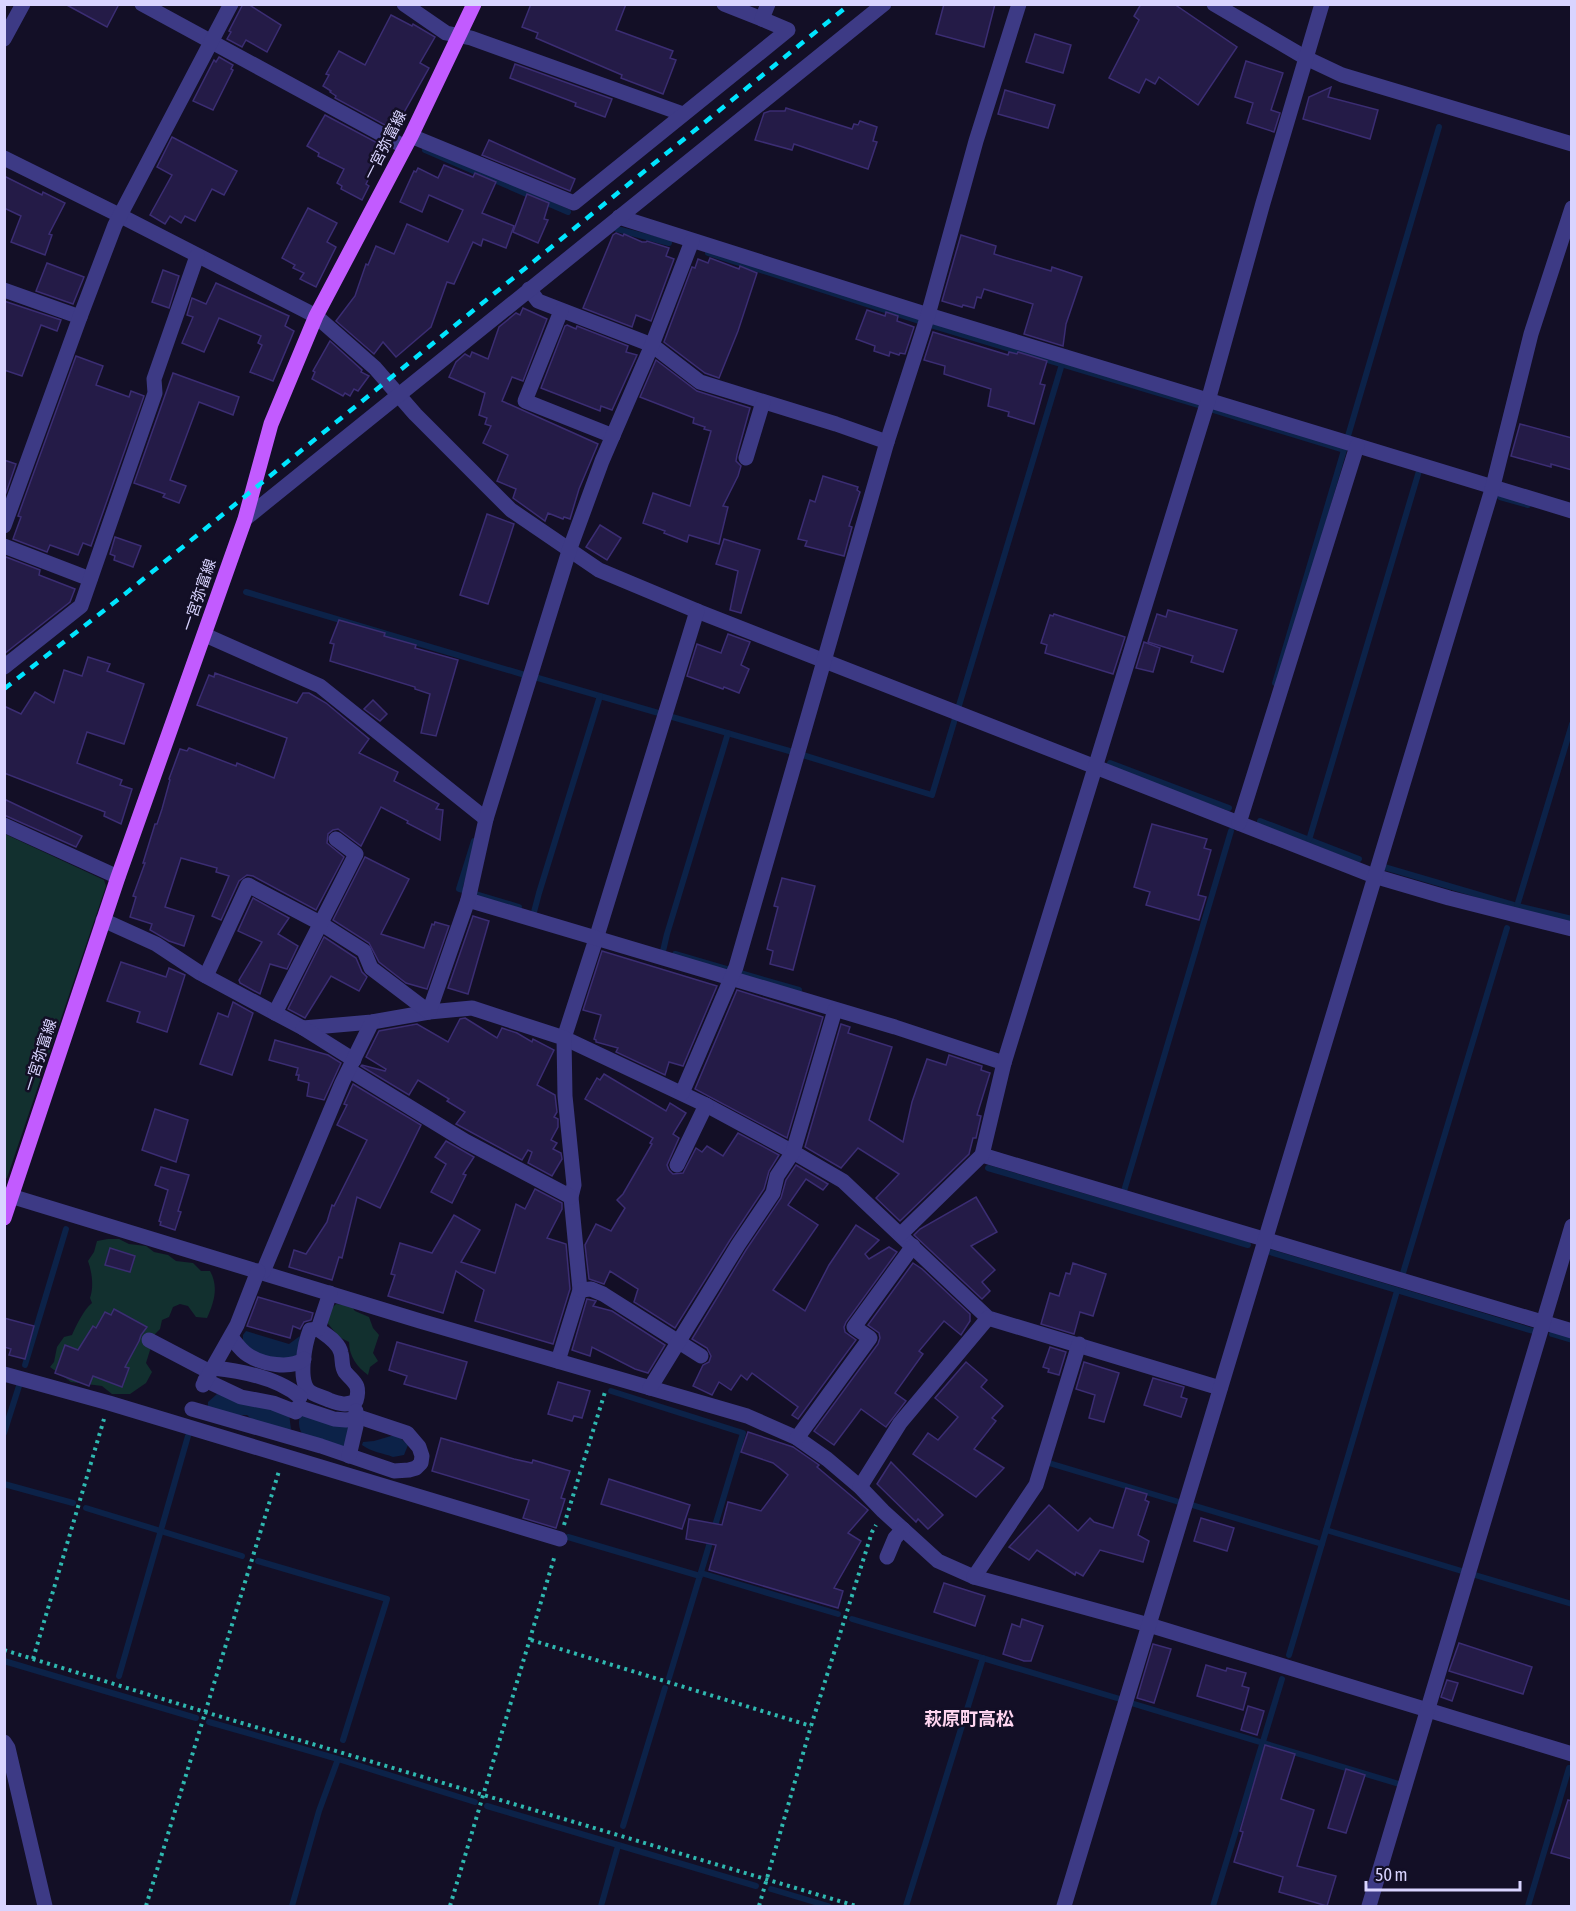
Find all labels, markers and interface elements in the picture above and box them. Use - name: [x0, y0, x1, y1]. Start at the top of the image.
- street label: 一宮弥富線: [360, 107, 409, 182]
- street label: 一宮弥富線: [178, 557, 219, 633]
- street label: 一宮弥富線: [20, 1017, 59, 1093]
- district label: 萩原町高松: [924, 1708, 1014, 1729]
- scale bar: [1366, 1854, 1520, 1892]
- text: 50 m: [1375, 1864, 1407, 1885]

